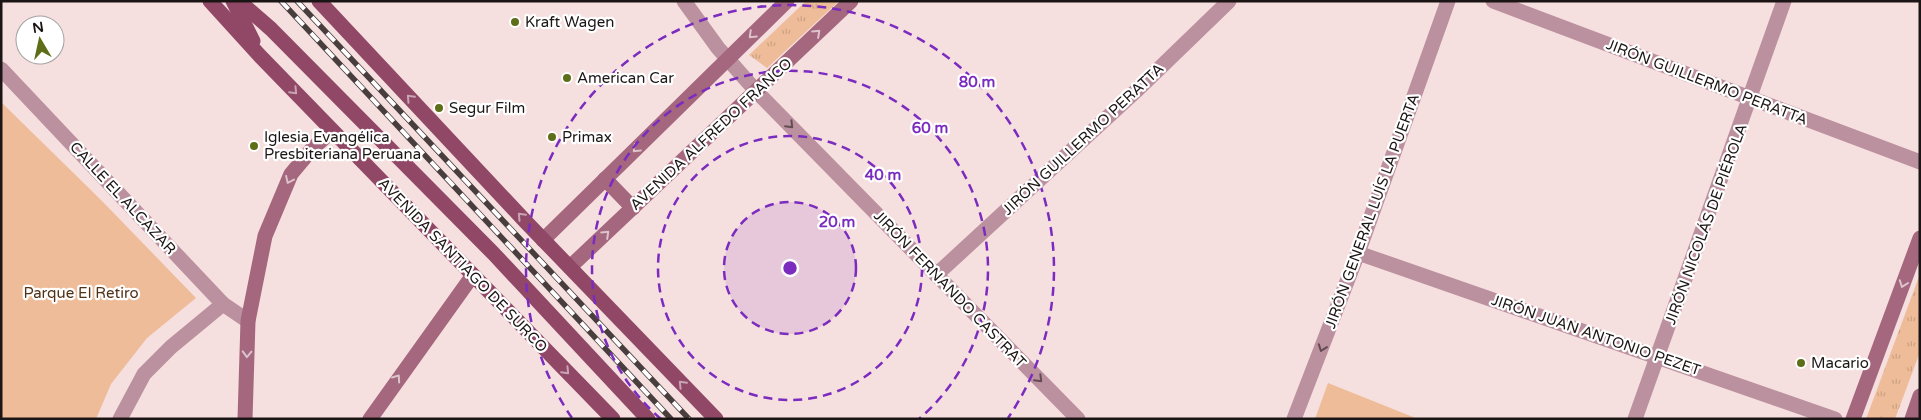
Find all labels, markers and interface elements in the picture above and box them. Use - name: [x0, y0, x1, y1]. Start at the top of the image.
- place label: Kraft Wagen: [525, 13, 614, 31]
- north arrow: [15, 15, 65, 65]
- marker: Kraft Wagen: [509, 16, 521, 28]
- text: N: [31, 18, 45, 37]
- one-way arrow: [749, 29, 758, 38]
- one-way arrow: [812, 30, 821, 39]
- street label: JIRÓN GUILLERMO PERATTA: [1604, 35, 1810, 129]
- street label: AVENIDA ALFREDO FRANCO: [626, 54, 796, 214]
- street label: JIRÓN GUILLERMO PERATTA: [998, 59, 1168, 219]
- place label: American Car: [577, 69, 674, 87]
- marker: American Car: [561, 72, 573, 84]
- text: 80 m: [959, 73, 995, 91]
- one-way arrow: [288, 86, 297, 95]
- street label: JIRÓN GENERAL LUÍS LA PUERTA: [1321, 91, 1423, 331]
- one-way arrow: [407, 94, 416, 103]
- place label: Segur Film: [449, 99, 525, 117]
- marker: Segur Film: [433, 102, 445, 114]
- text: 60 m: [912, 119, 948, 137]
- one-way arrow: [785, 120, 794, 129]
- street label: JIRÓN NICOLÁS DE PIÉROLA: [1661, 121, 1751, 327]
- place label: Iglesia Evangélica Presbiteriana Peruana: [264, 128, 421, 163]
- place label: Primax: [562, 128, 612, 146]
- marker: Primax: [546, 131, 558, 143]
- street label: CALLE EL ALCAZAR: [66, 138, 180, 258]
- marker: Iglesia Evangélica Presbiteriana Peruana: [248, 140, 260, 152]
- one-way arrow: [633, 143, 642, 152]
- text: 40 m: [865, 166, 901, 184]
- street label: AVENIDA SANTIAGO DE SURCO: [375, 174, 551, 356]
- one-way arrow: [284, 175, 295, 184]
- street label: JIRÓN FERNANDO CASTRAT: [870, 207, 1030, 371]
- one-way arrow: [518, 213, 527, 222]
- text: 20 m: [819, 213, 855, 231]
- one-way arrow: [600, 231, 609, 240]
- centre of rings: [781, 259, 799, 277]
- one-way arrow: [1899, 279, 1909, 287]
- park label: Parque El Retiro: [23, 284, 139, 302]
- street label: JIRÓN JUAN ANTONIO PEZET: [1489, 291, 1703, 379]
- one-way arrow: [1318, 343, 1328, 352]
- one-way arrow: [242, 350, 253, 358]
- place label: Macario: [1811, 354, 1869, 372]
- marker: Macario: [1795, 357, 1807, 369]
- one-way arrow: [560, 365, 569, 374]
- one-way arrow: [1033, 373, 1042, 382]
- one-way arrow: [391, 374, 400, 384]
- one-way arrow: [679, 380, 688, 389]

